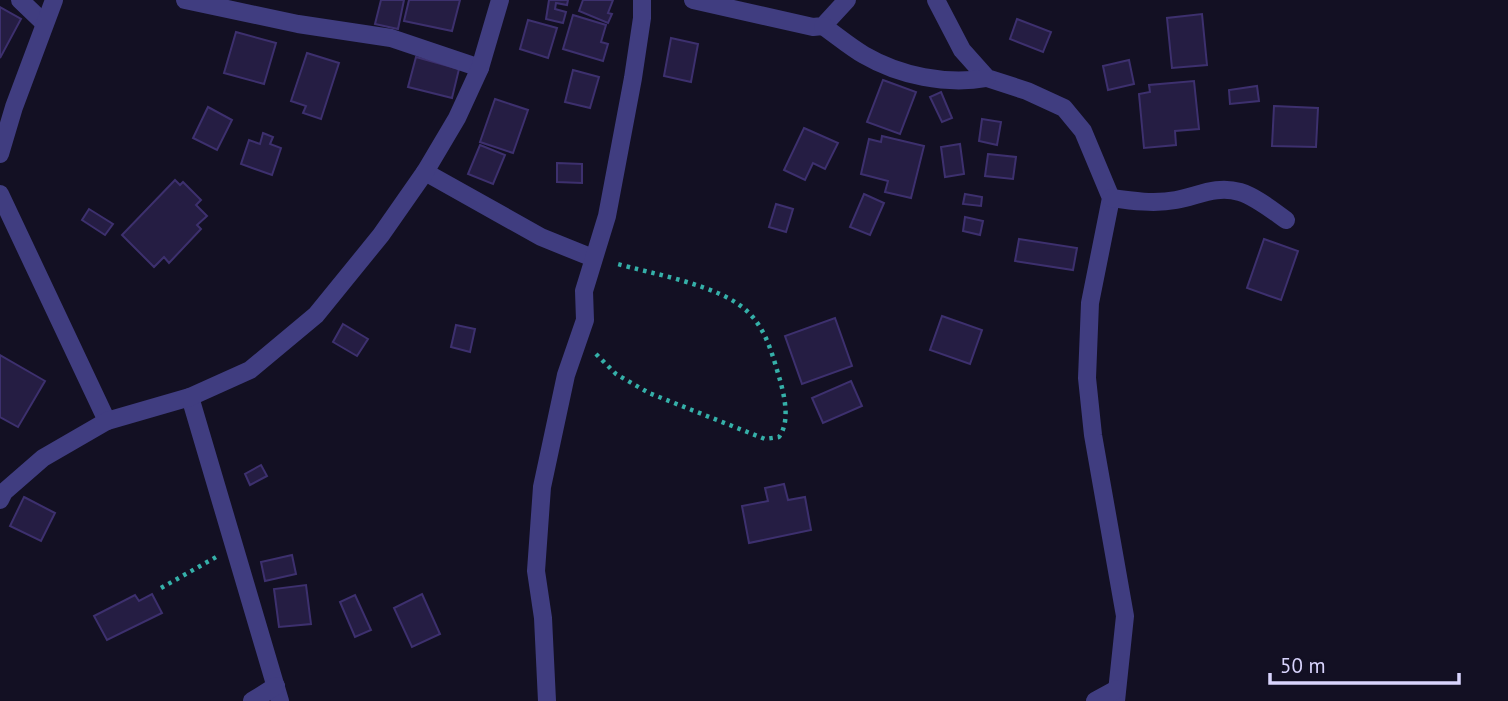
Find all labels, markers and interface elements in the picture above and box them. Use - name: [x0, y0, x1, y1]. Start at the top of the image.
- scale bar: [1270, 642, 1459, 686]
- text: 50 m: [1280, 652, 1326, 679]

